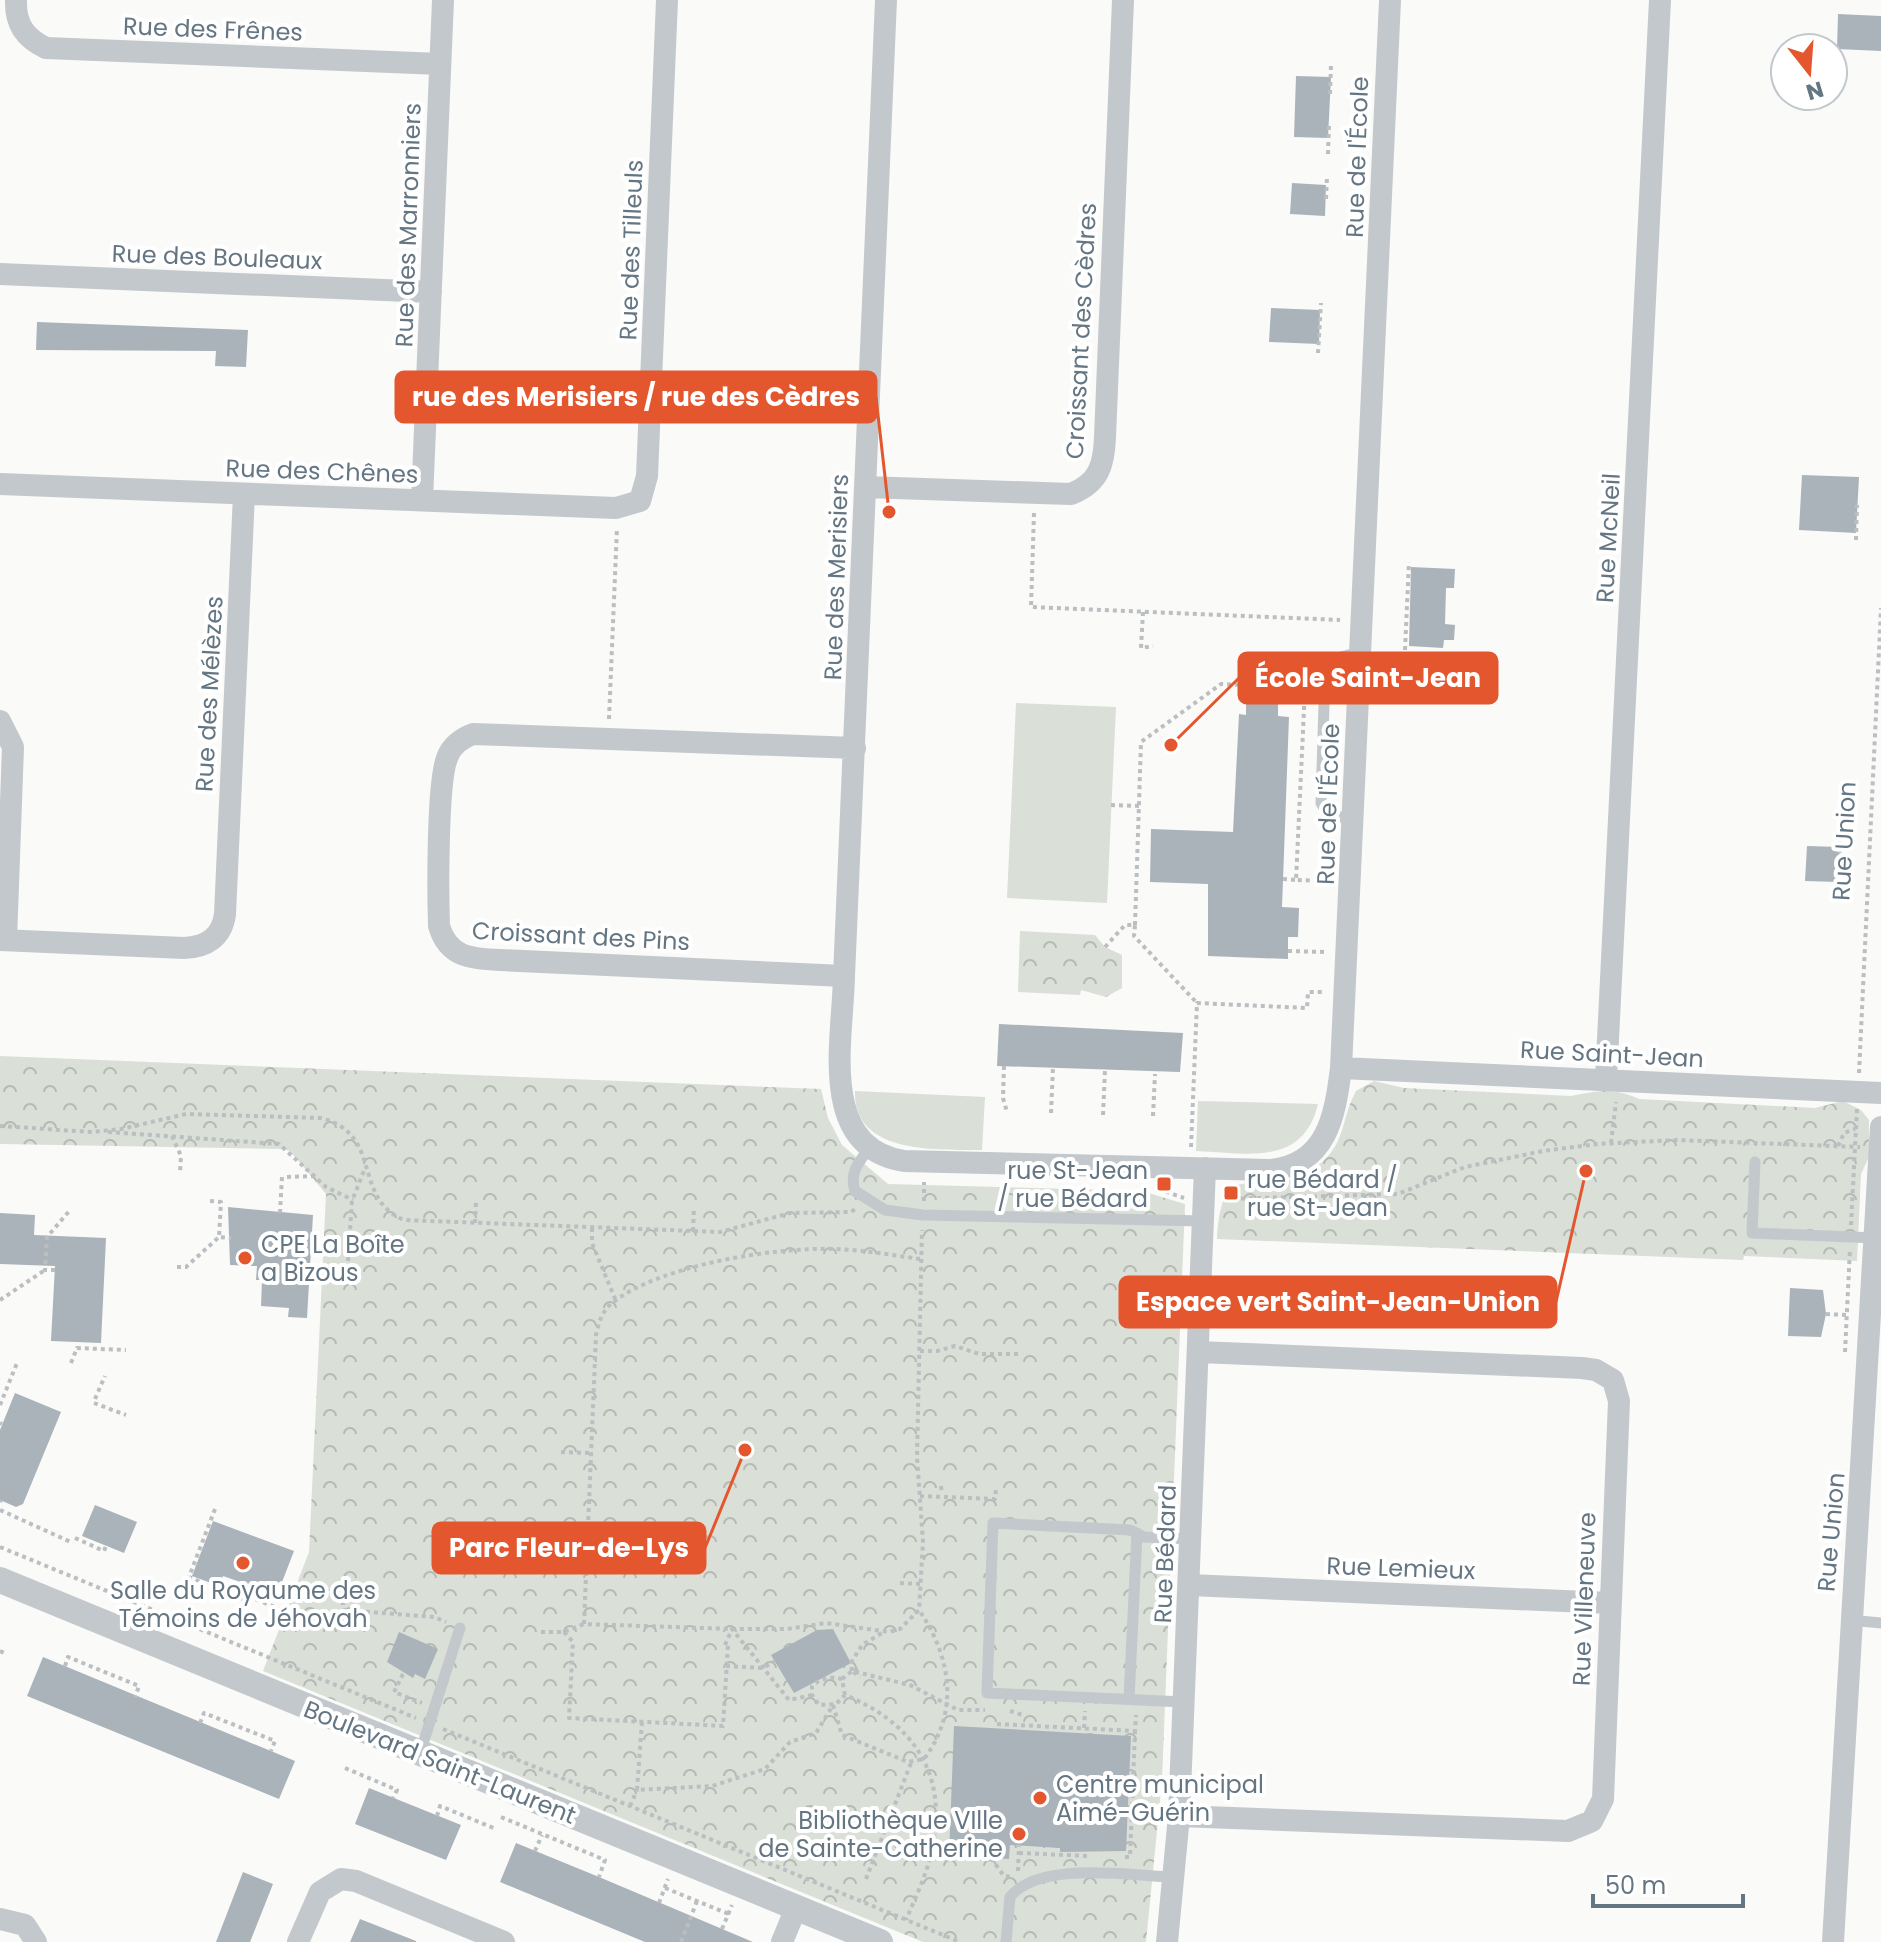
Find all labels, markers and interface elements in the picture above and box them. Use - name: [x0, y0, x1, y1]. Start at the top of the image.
- street label: Rue des Frênes: [122, 9, 304, 49]
- north arrow: [1769, 32, 1849, 112]
- text: N: [1802, 73, 1827, 108]
- street label: Rue de l'École: [1338, 76, 1376, 238]
- street label: Rue des Marronniers: [387, 102, 429, 348]
- street label: Rue des Tilleuls: [611, 159, 651, 341]
- street label: Croissant des Cèdres: [1058, 202, 1104, 460]
- street label: Rue des Bouleaux: [111, 237, 323, 277]
- callout: rue des Merisiers / rue des Cèdres: [396, 372, 876, 422]
- text: rue des Merisiers / rue des Cèdres: [412, 379, 860, 415]
- street label: Rue des Chênes: [225, 451, 419, 491]
- street label: Rue McNeil: [1588, 472, 1628, 604]
- street label: Rue des Merisiers: [816, 473, 856, 681]
- street label: Rue des Mélèzes: [187, 595, 231, 793]
- callout: École Saint-Jean: [1239, 653, 1497, 703]
- text: École Saint-Jean: [1255, 660, 1481, 696]
- street label: Rue de l'École: [1309, 723, 1347, 885]
- street label: Rue Union: [1824, 780, 1864, 902]
- street label: Croissant des Pins: [471, 914, 691, 958]
- street label: Rue Saint-Jean: [1519, 1033, 1705, 1075]
- place label: rue St-Jean / rue Bédard: [997, 1154, 1148, 1215]
- place label: rue Bédard / rue St-Jean: [1247, 1163, 1398, 1224]
- marker: rue St-Jean / rue Bédard: [1155, 1175, 1173, 1193]
- marker: rue Bédard / rue St-Jean: [1222, 1184, 1240, 1202]
- place label: CPE La Boîte a Bizous: [261, 1228, 405, 1289]
- marker: CPE La Boîte a Bizous: [236, 1249, 254, 1267]
- callout: Espace vert Saint-Jean-Union: [1120, 1277, 1556, 1327]
- text: Espace vert Saint-Jean-Union: [1136, 1284, 1540, 1320]
- street label: Rue Union: [1809, 1471, 1853, 1593]
- street label: Rue Bédard: [1146, 1484, 1184, 1624]
- street label: Rue Villeneuve: [1564, 1511, 1604, 1687]
- callout: Parc Fleur-de-Lys: [433, 1523, 705, 1573]
- text: Parc Fleur-de-Lys: [449, 1530, 689, 1566]
- street label: Rue Lemieux: [1326, 1549, 1476, 1587]
- marker: Salle du Royaume des Témoins de Jéhovah: [234, 1554, 252, 1572]
- place label: Salle du Royaume des Témoins de Jéhovah: [110, 1574, 376, 1635]
- street label: Boulevard Saint-Laurent: [299, 1692, 581, 1832]
- place label: Centre municipal Aimé-Guérin: [1056, 1768, 1264, 1829]
- marker: Centre municipal Aimé-Guérin: [1031, 1789, 1049, 1807]
- place label: Bibliothèque VIlle de Sainte-Catherine: [758, 1804, 1003, 1865]
- marker: Bibliothèque VIlle de Sainte-Catherine: [1010, 1825, 1028, 1843]
- scale bar: [1593, 1858, 1743, 1908]
- text: 50 m: [1605, 1869, 1666, 1902]

